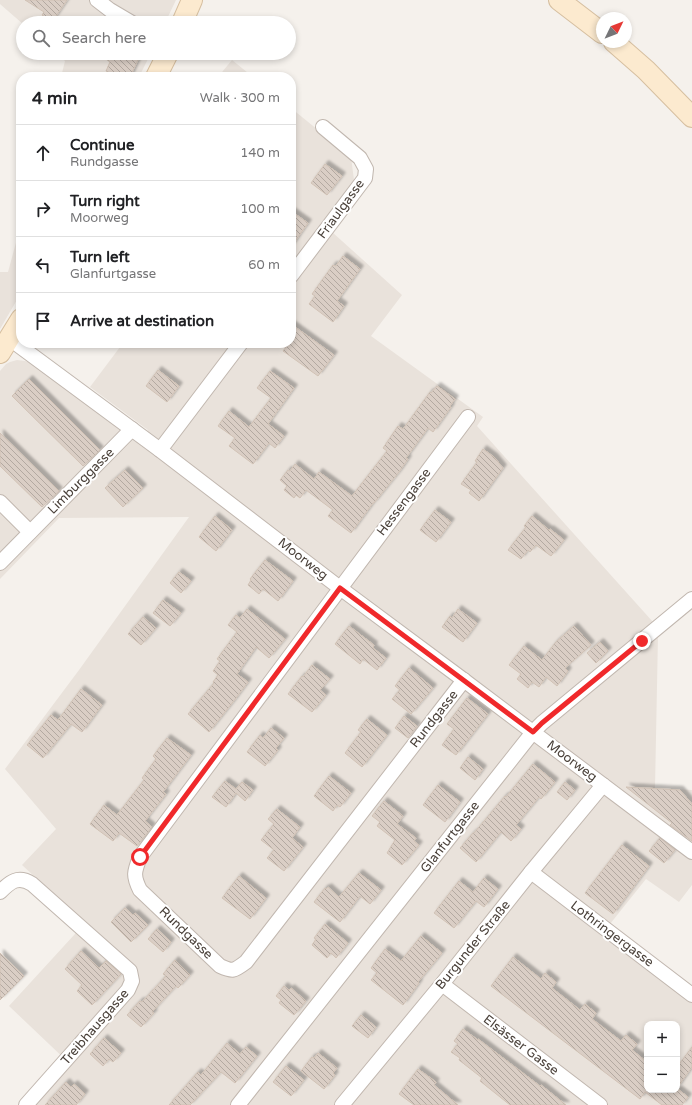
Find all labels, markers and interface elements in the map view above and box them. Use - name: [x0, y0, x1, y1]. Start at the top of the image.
- north arrow: [596, 12, 632, 48]
- search box: [16, 16, 296, 60]
- icon: search: [30, 27, 52, 49]
- text: Search here: [62, 29, 146, 47]
- text: 4 min: [32, 88, 77, 109]
- text: Walk · 300 m: [200, 90, 280, 106]
- text: Continue: [70, 136, 134, 154]
- icon: ahead: [32, 142, 54, 164]
- text: 140 m: [240, 145, 280, 161]
- text: Rundgasse: [70, 154, 139, 170]
- street label: Friaulgasse: [314, 176, 368, 242]
- text: Turn right: [70, 192, 140, 210]
- icon: right: [32, 198, 54, 220]
- text: 100 m: [240, 201, 280, 217]
- text: Moorweg: [70, 210, 129, 226]
- text: Turn left: [70, 248, 130, 266]
- icon: left: [32, 254, 54, 276]
- text: 60 m: [248, 257, 280, 273]
- text: Glanfurtgasse: [70, 266, 156, 282]
- icon: arrive: [32, 310, 54, 332]
- text: Arrive at destination: [70, 312, 214, 330]
- street label: Limburggasse: [45, 445, 117, 517]
- street label: Hessengasse: [374, 465, 434, 539]
- street label: Moorweg: [275, 535, 331, 583]
- route end: [633, 632, 651, 650]
- street label: Rundgasse: [407, 687, 461, 751]
- street label: Moorweg: [544, 737, 600, 785]
- street label: Glanfurtgasse: [417, 798, 483, 876]
- route start: [131, 848, 149, 866]
- street label: Burgunder Straße: [432, 897, 514, 993]
- street label: Lothringergasse: [567, 898, 657, 970]
- street label: Rundgasse: [156, 903, 216, 963]
- street label: Treibhausgasse: [58, 986, 132, 1068]
- street label: Elsässer Gasse: [480, 1011, 562, 1079]
- map controls: [644, 1021, 680, 1093]
- button: +: [644, 1021, 680, 1057]
- button: −: [644, 1057, 680, 1093]

